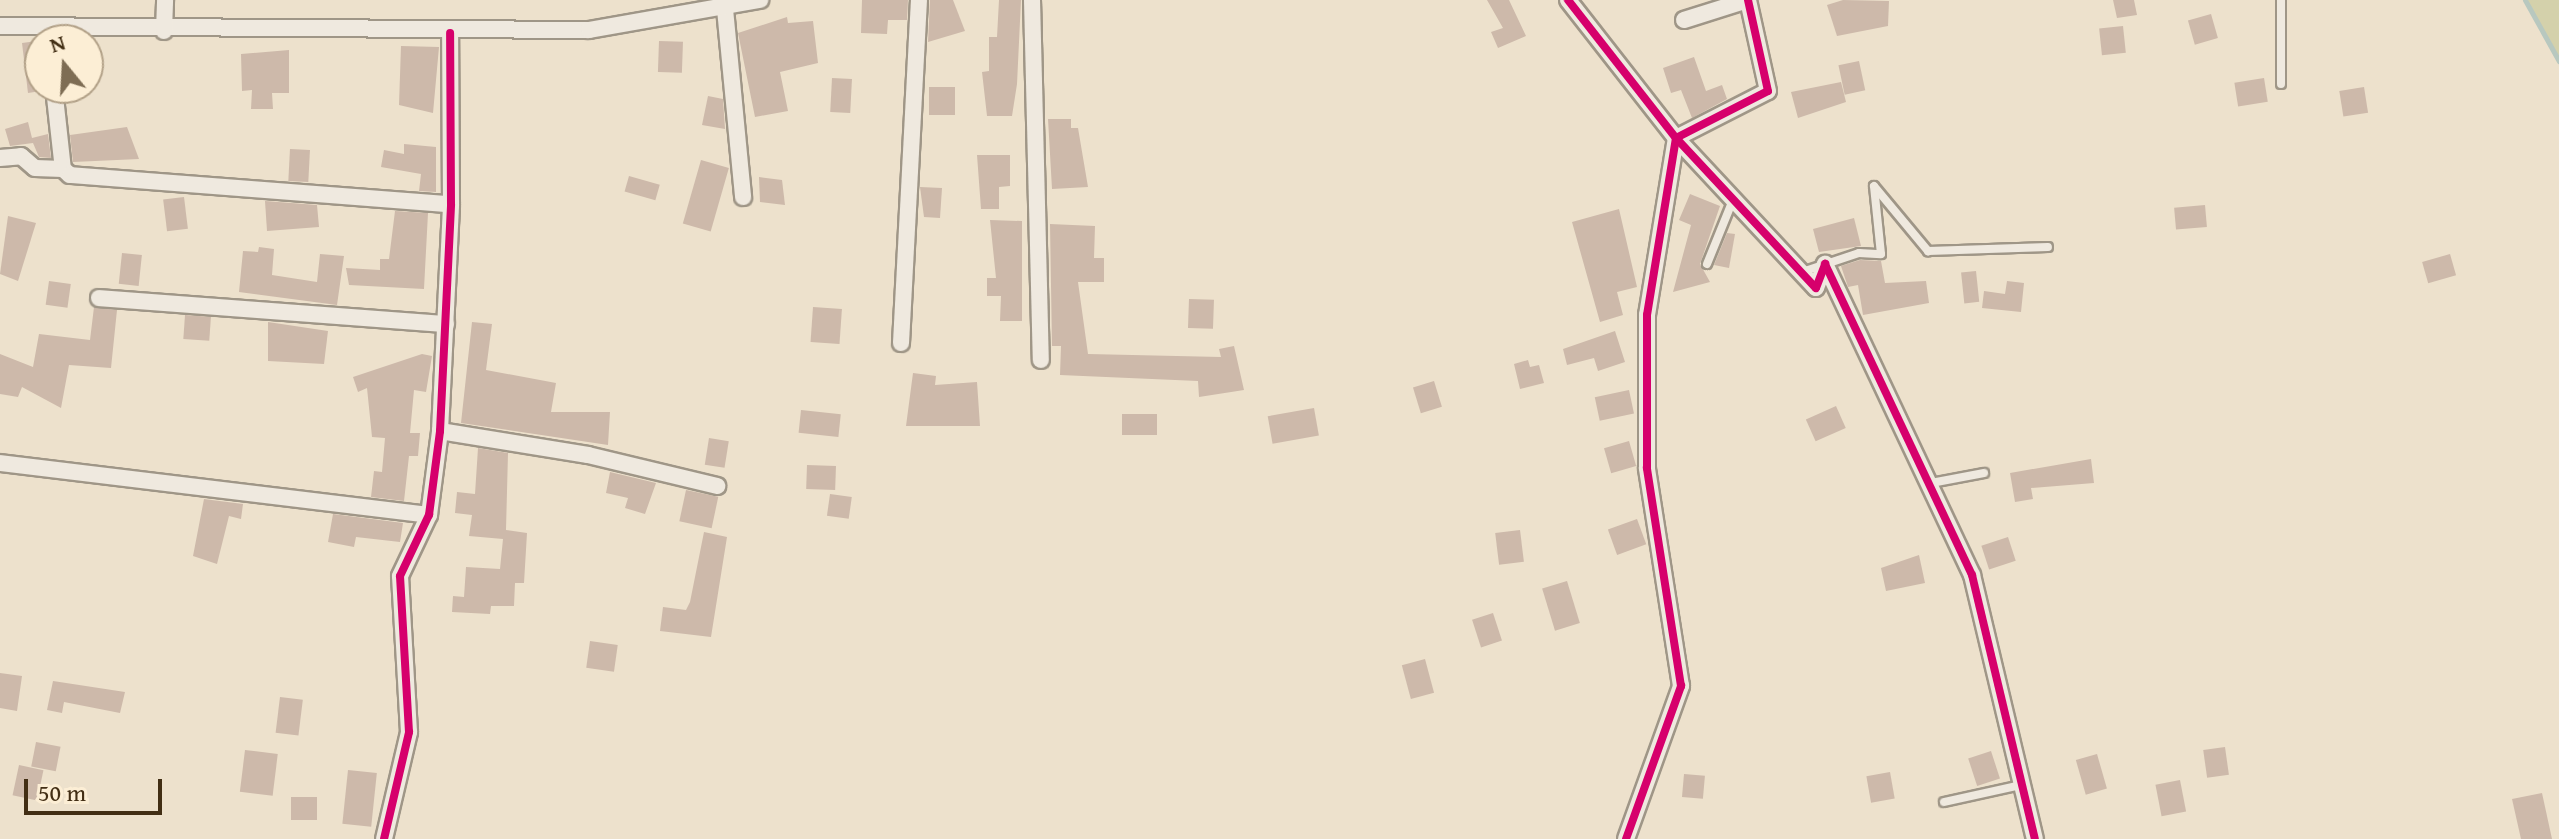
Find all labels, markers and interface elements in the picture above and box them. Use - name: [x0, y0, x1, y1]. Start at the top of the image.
- north arrow: [24, 24, 104, 104]
- text: N: [45, 26, 69, 61]
- scale bar: [28, 763, 166, 813]
- text: 50 m: [38, 775, 86, 810]

